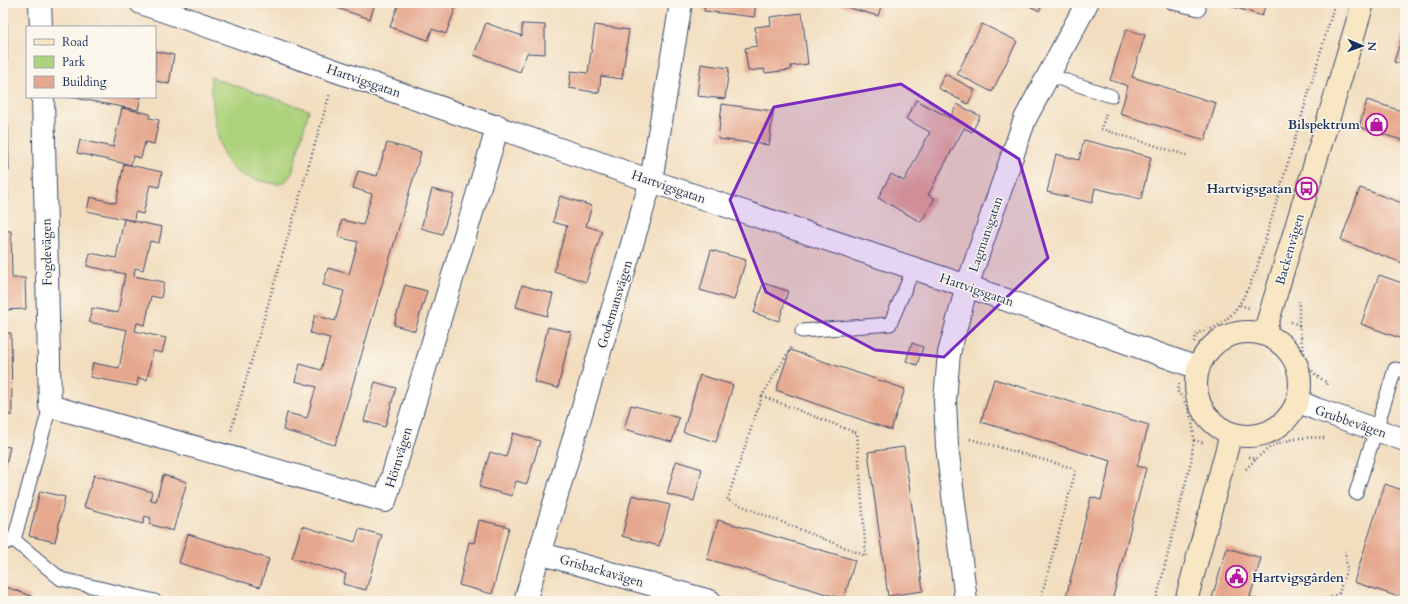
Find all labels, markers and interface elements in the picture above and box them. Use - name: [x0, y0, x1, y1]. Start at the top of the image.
- legend: [26, 26, 156, 98]
- north arrow: [1342, 26, 1382, 66]
- text: Road: [62, 34, 89, 50]
- text: N: [1364, 41, 1379, 52]
- text: Park: [62, 54, 86, 70]
- street label: Hartvigsgatan: [324, 60, 404, 102]
- text: Building: [62, 74, 107, 90]
- shop icon: Bilspektrum: [1363, 111, 1389, 137]
- place label: Bilspektrum: [1288, 116, 1360, 134]
- street label: Hartvigsgatan: [629, 166, 709, 208]
- bus stop icon: Hartvigsgatan: [1294, 175, 1320, 201]
- place label: Hartvigsgatan: [1207, 180, 1293, 198]
- street label: Lagmansgatan: [965, 193, 1008, 275]
- street label: Backenvägen: [1271, 211, 1309, 287]
- street label: Fogdevägen: [37, 218, 57, 286]
- street label: Godemansvägen: [593, 257, 637, 351]
- street label: Hartvigsgatan: [937, 269, 1017, 311]
- street label: Grubbevägen: [1312, 401, 1390, 443]
- street label: Hörnvägen: [381, 424, 417, 490]
- street label: Grisbackavägen: [557, 550, 647, 592]
- public building icon: Hartvigsgården: [1224, 564, 1250, 590]
- place label: Hartvigsgården: [1252, 569, 1345, 587]

